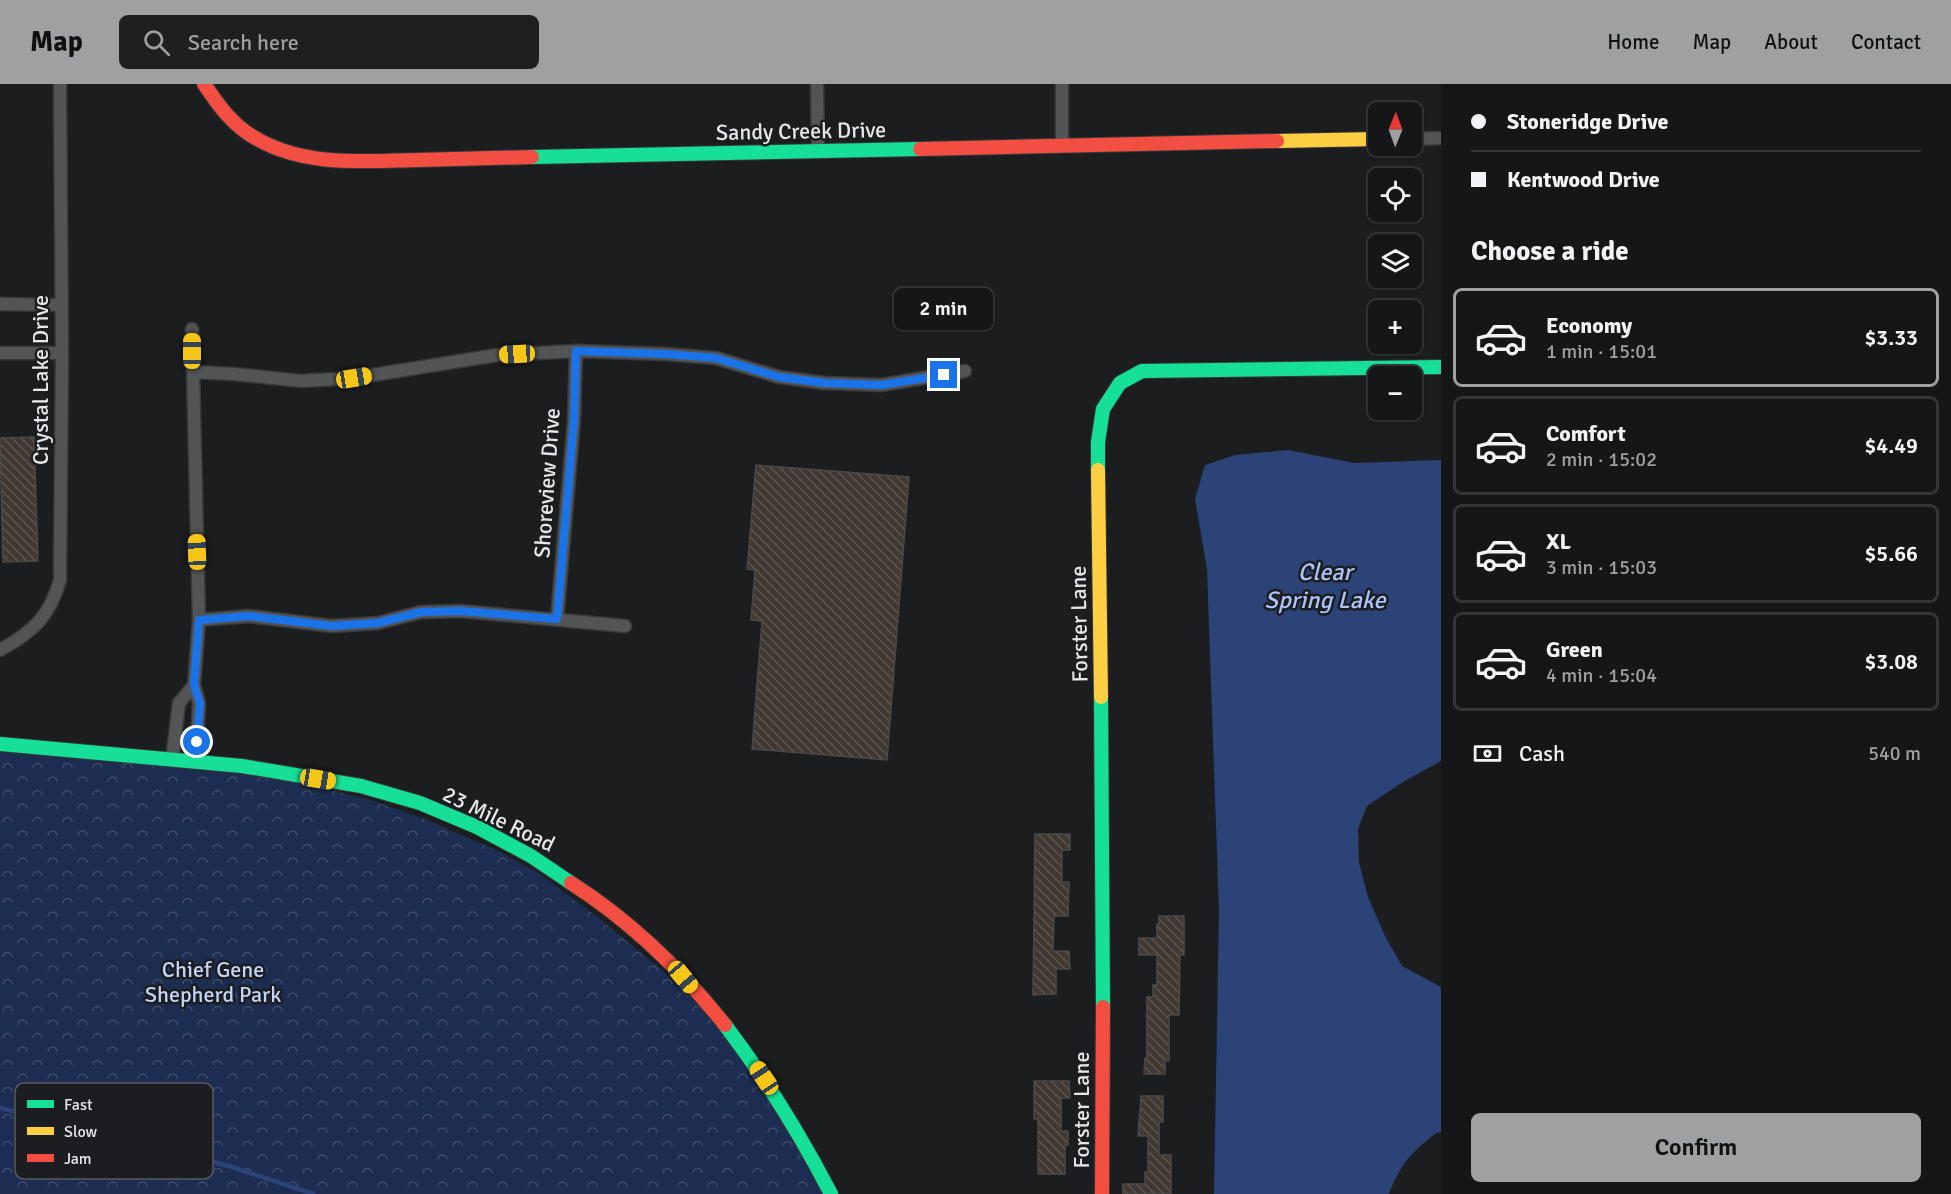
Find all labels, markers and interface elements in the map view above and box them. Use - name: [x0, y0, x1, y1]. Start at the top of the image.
- search box: [119, 15, 539, 69]
- text: Map: [30, 25, 83, 59]
- icon: search: [140, 26, 173, 59]
- text: Search here: [188, 29, 299, 56]
- text: Home: [1607, 29, 1660, 55]
- text: Map: [1693, 29, 1731, 55]
- text: About: [1764, 29, 1818, 55]
- text: Contact: [1851, 29, 1921, 55]
- north arrow: [1368, 102, 1422, 156]
- map controls: [1368, 102, 1422, 420]
- text: Stoneridge Drive: [1507, 108, 1668, 135]
- street label: Sandy Creek Drive: [716, 116, 886, 146]
- text: Kentwood Drive: [1507, 166, 1660, 193]
- button: locate: [1368, 168, 1422, 222]
- button: layers: [1368, 234, 1422, 288]
- text: Choose a ride: [1471, 235, 1629, 268]
- callout: 2 min: [894, 288, 994, 330]
- street label: Crystal Lake Drive: [27, 295, 54, 465]
- text: 2 min: [920, 296, 967, 321]
- button: +: [1368, 300, 1422, 354]
- icon: car: [1474, 311, 1528, 365]
- text: Economy: [1546, 312, 1632, 339]
- text: $3.33: [1864, 324, 1918, 351]
- car: [183, 333, 201, 369]
- text: 1 min · 15:01: [1546, 339, 1657, 364]
- car: [499, 344, 535, 364]
- route end: [930, 361, 957, 388]
- car: [335, 366, 373, 390]
- button: −: [1368, 366, 1422, 420]
- street label: Shoreview Drive: [528, 407, 566, 559]
- icon: car: [1474, 419, 1528, 473]
- text: Comfort: [1546, 420, 1626, 447]
- text: $4.49: [1864, 432, 1918, 459]
- text: 2 min · 15:02: [1546, 447, 1657, 472]
- icon: car: [1474, 527, 1528, 581]
- text: XL: [1546, 528, 1571, 555]
- car: [187, 534, 207, 570]
- text: $5.66: [1864, 540, 1918, 567]
- text: 3 min · 15:03: [1546, 555, 1657, 580]
- water label: Clear Spring Lake: [1265, 557, 1386, 615]
- street label: Forster Lane: [1064, 565, 1094, 683]
- icon: car: [1474, 635, 1528, 689]
- text: Green: [1546, 636, 1603, 663]
- text: $3.08: [1864, 648, 1918, 675]
- text: 4 min · 15:04: [1546, 663, 1657, 688]
- route start: [183, 728, 210, 755]
- icon: cash: [1471, 737, 1504, 770]
- text: Cash: [1519, 740, 1565, 767]
- text: 540 m: [1868, 741, 1921, 766]
- car: [299, 767, 337, 791]
- street label: 23 Mile Road: [438, 780, 560, 858]
- park label: Chief Gene Shepherd Park: [145, 956, 281, 1008]
- car: [665, 957, 701, 997]
- street label: Forster Lane: [1068, 1052, 1095, 1168]
- car: [746, 1058, 782, 1098]
- legend: [15, 1083, 213, 1179]
- text: Fast: [64, 1095, 93, 1115]
- button: Confirm: [1471, 1113, 1921, 1182]
- text: Slow: [64, 1122, 98, 1142]
- text: Jam: [64, 1149, 92, 1169]

